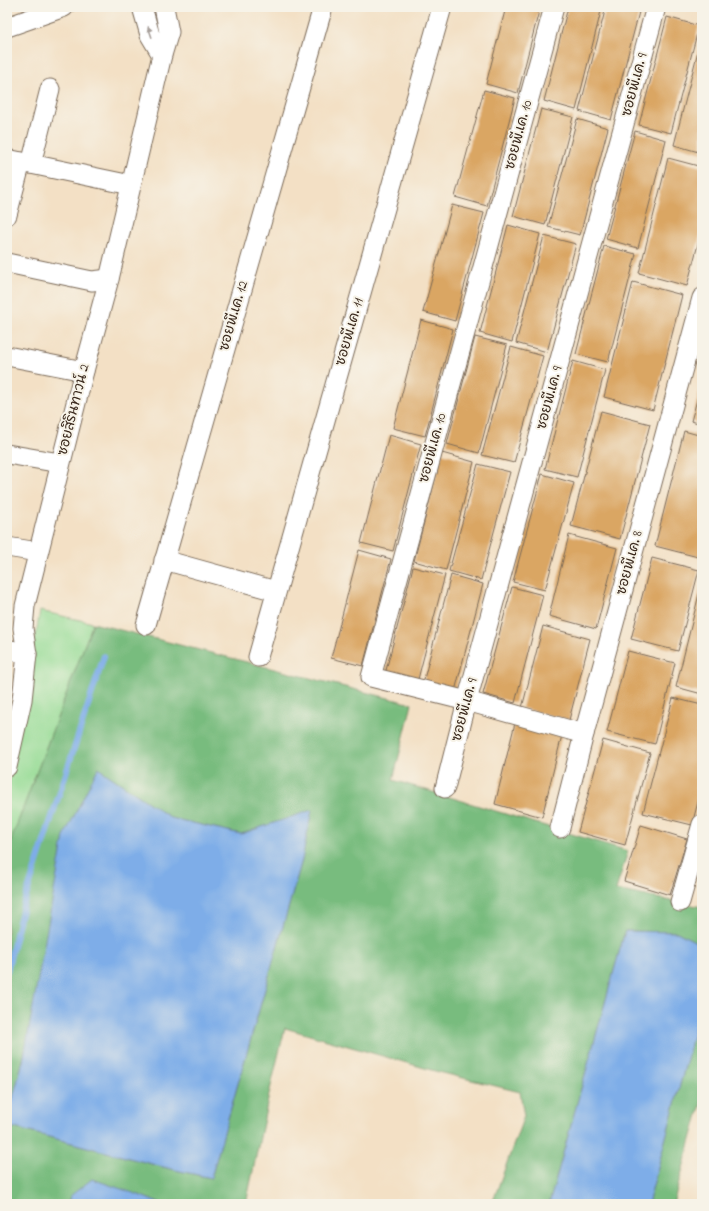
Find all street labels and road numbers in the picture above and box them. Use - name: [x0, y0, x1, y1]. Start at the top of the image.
- street label: ซอยพี.เค. 9: [616, 50, 654, 119]
- street label: ซอยพี.เค. 10: [500, 98, 538, 172]
- street label: ซอยพี.เค. 12: [214, 278, 254, 354]
- street label: ซอยพี.เค. 11: [330, 295, 370, 368]
- street label: ซอยสิรินทาวน์ 2: [52, 362, 96, 458]
- street label: ซอยพี.เค. 9: [531, 363, 569, 432]
- street label: ซอยพี.เค. 10: [414, 411, 452, 485]
- street label: ซอยพี.เค. 8: [611, 528, 649, 598]
- street label: ซอยพี.เค. 9: [446, 675, 484, 744]

